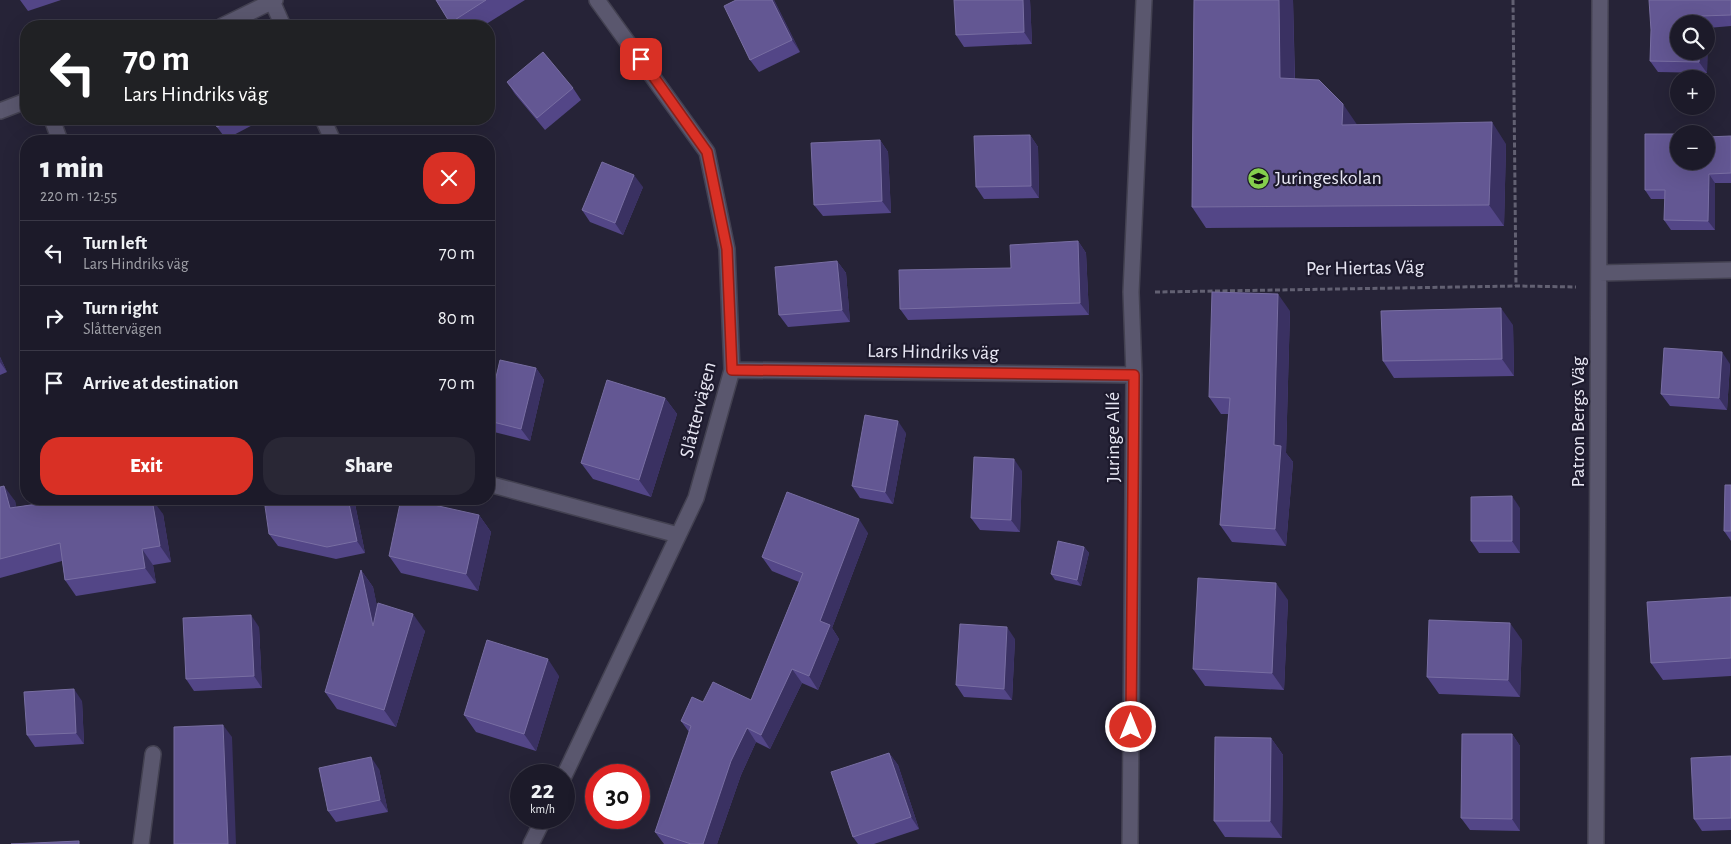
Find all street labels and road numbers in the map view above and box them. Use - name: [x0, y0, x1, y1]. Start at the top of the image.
- street label: Per Hiertas Väg: [1306, 257, 1425, 279]
- street label: Lars Hindriks väg: [867, 341, 999, 363]
- street label: Patron Bergs Väg: [1568, 356, 1588, 488]
- street label: Slåttervägen: [676, 360, 720, 460]
- street label: Juringe Allé: [1103, 392, 1123, 482]

